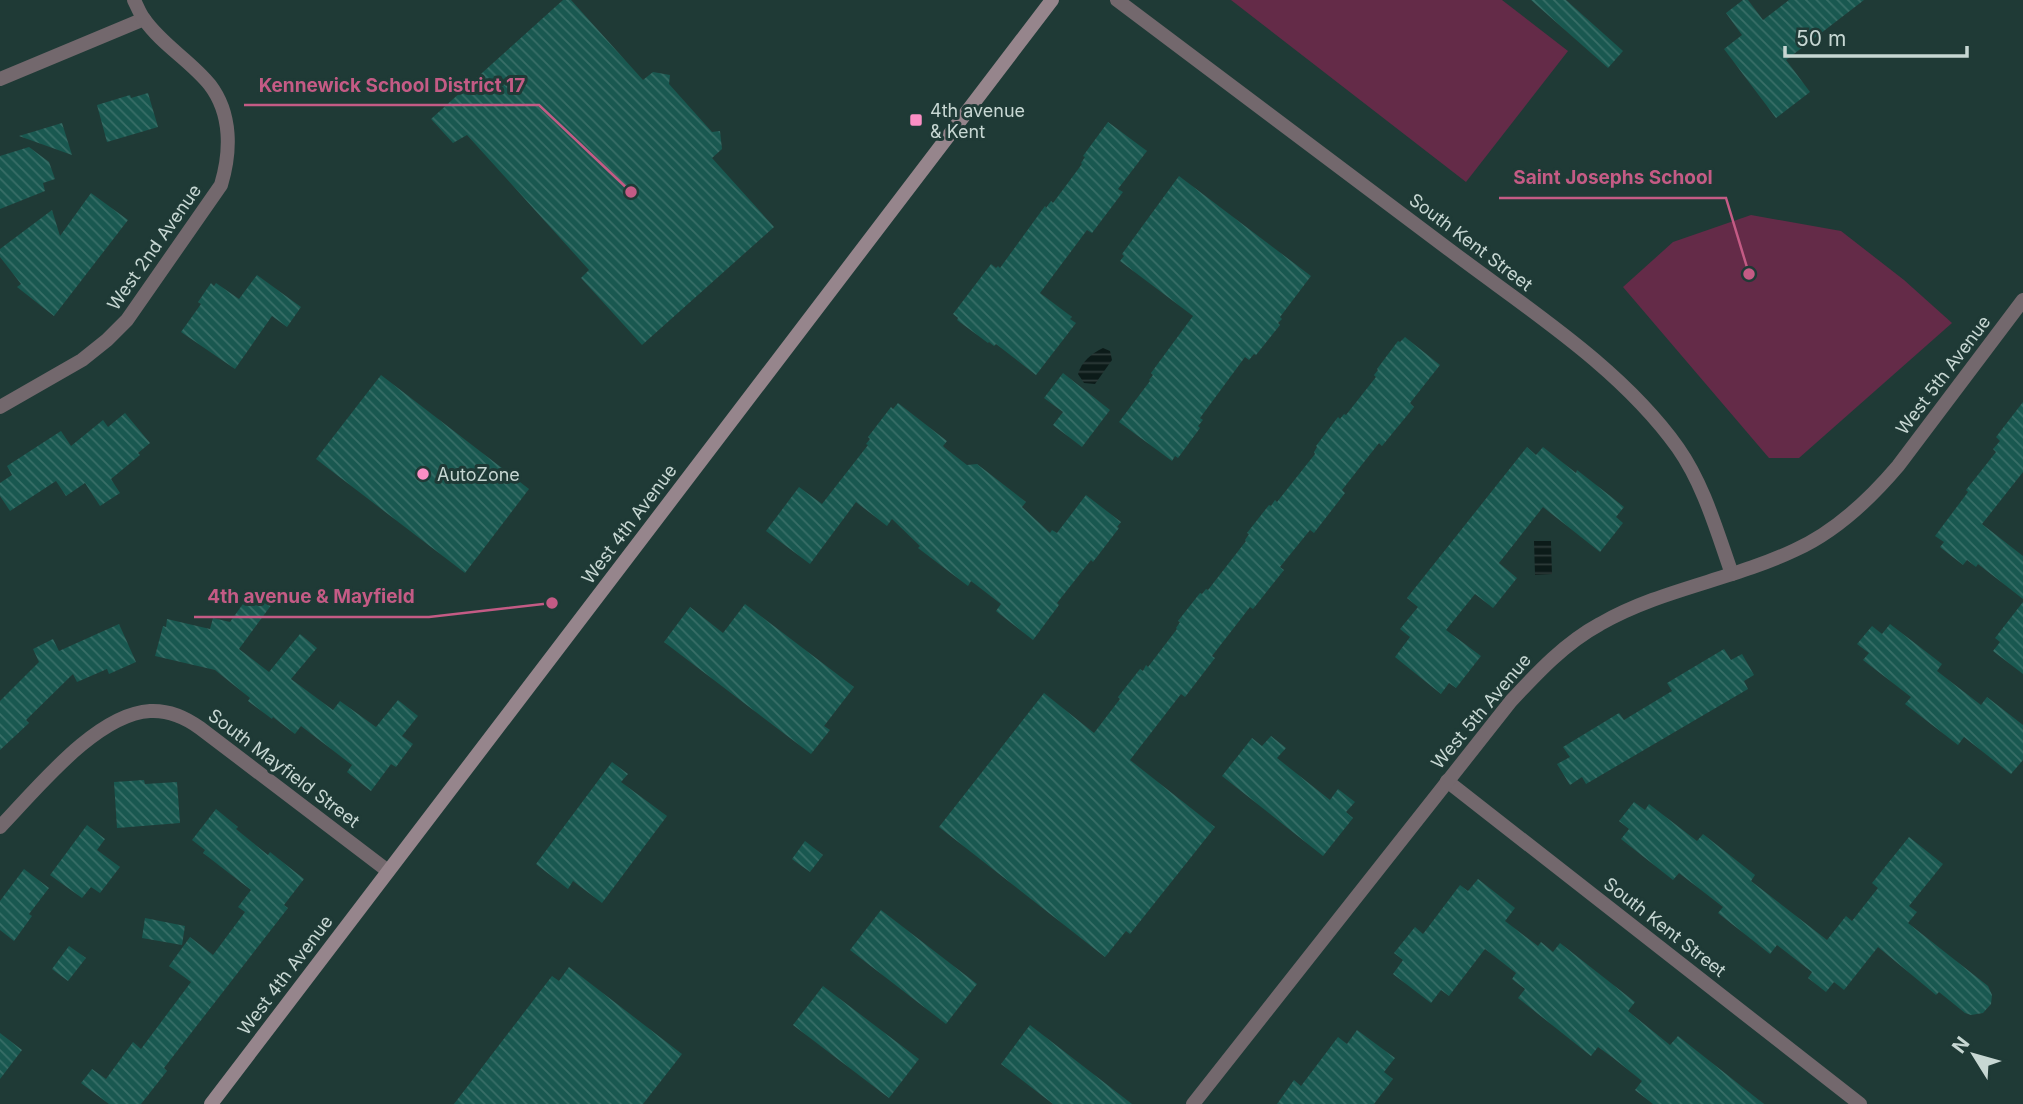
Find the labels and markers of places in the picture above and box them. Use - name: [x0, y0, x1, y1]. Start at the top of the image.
- callout: Kennewick School District 17: [244, 65, 539, 105]
- place label: 4th avenue & Kent: [930, 100, 1025, 142]
- marker: 4th avenue & Kent: [908, 112, 924, 128]
- callout: Saint Josephs School: [1499, 158, 1726, 198]
- place label: AutoZone: [437, 464, 520, 485]
- marker: AutoZone: [415, 466, 431, 482]
- callout: 4th avenue & Mayfield: [194, 577, 429, 617]

